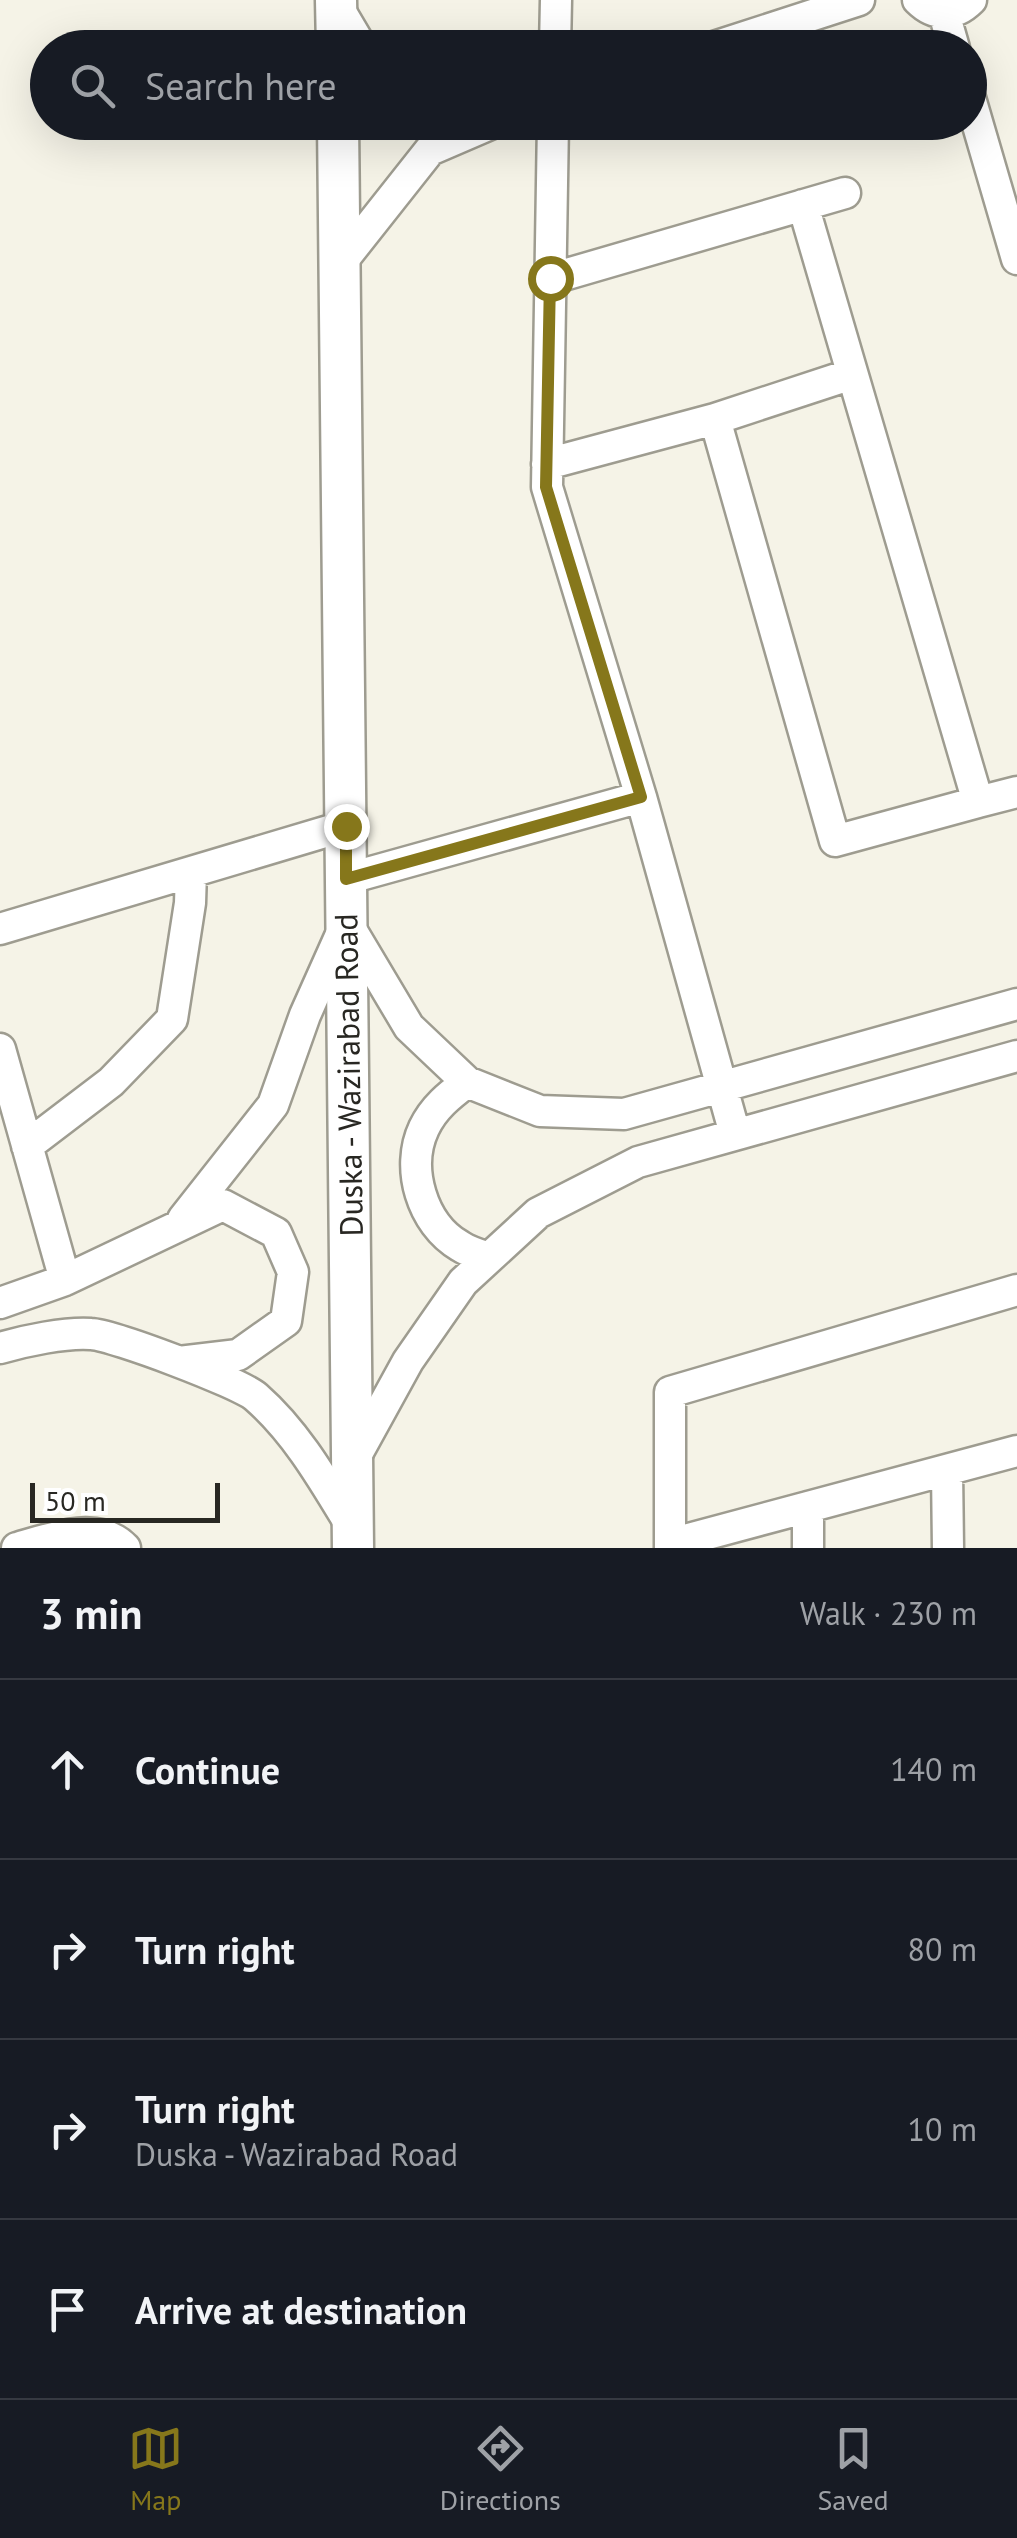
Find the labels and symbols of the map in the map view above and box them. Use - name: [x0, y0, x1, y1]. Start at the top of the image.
- route start: [528, 256, 574, 302]
- route end: [324, 804, 370, 850]
- street label: Duska - Wazirabad Road: [324, 913, 372, 1237]
- scale bar: [30, 1478, 220, 1522]

